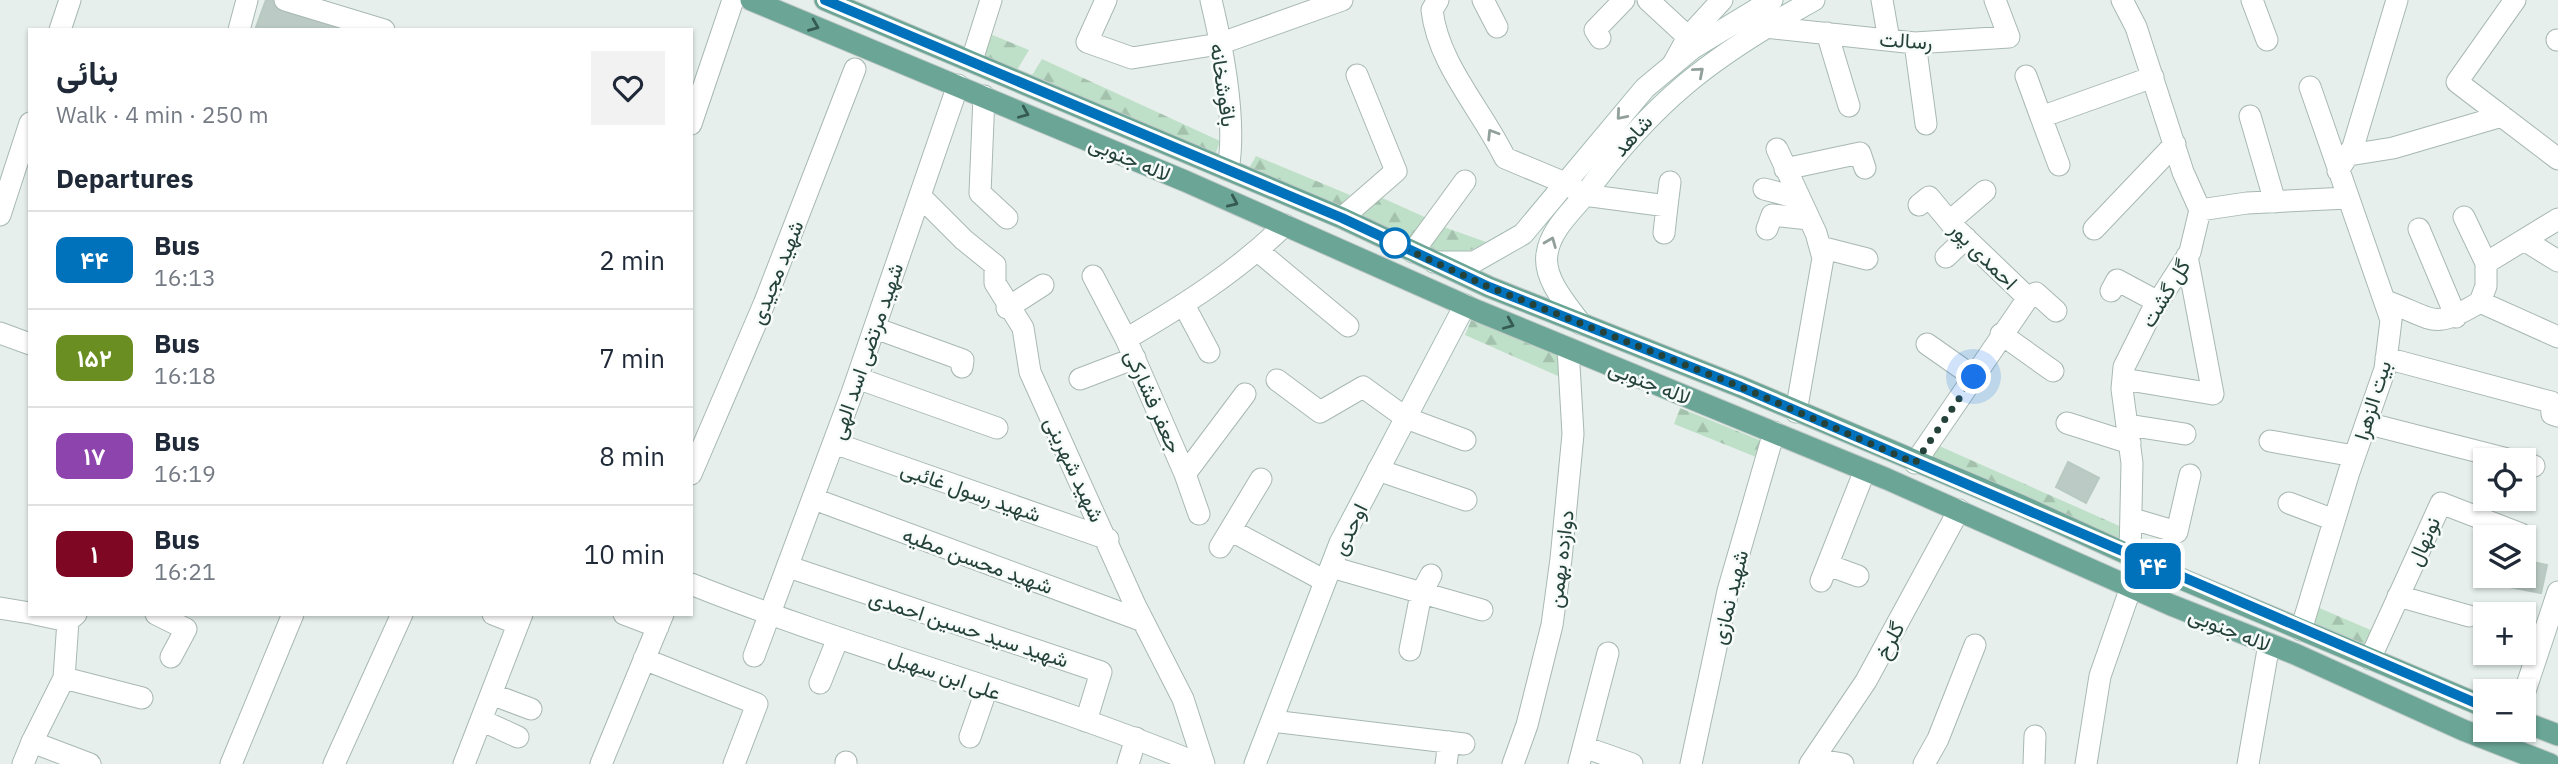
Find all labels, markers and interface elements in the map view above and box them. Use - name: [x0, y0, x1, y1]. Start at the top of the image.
- one-way arrow: [807, 17, 819, 31]
- street label: رسالت: [1879, 25, 1933, 55]
- street label: باقوشخانه: [1204, 42, 1244, 128]
- text: بنائی: [56, 51, 118, 94]
- button: heart: [591, 51, 665, 125]
- one-way arrow: [1691, 68, 1704, 80]
- text: Walk · 4 min · 250 m: [56, 99, 269, 129]
- one-way arrow: [1017, 105, 1029, 119]
- one-way arrow: [1617, 107, 1629, 120]
- street label: شاهد: [1606, 108, 1658, 162]
- street label: لاله جنوبی: [1085, 128, 1175, 188]
- one-way arrow: [1487, 128, 1500, 141]
- text: Departures: [56, 161, 194, 195]
- one-way arrow: [1226, 194, 1238, 208]
- street label: احمدی پور: [1942, 214, 2024, 296]
- street label: شهید مجیدی: [742, 216, 810, 328]
- text: Bus: [154, 228, 200, 262]
- unlabelled marker: [1380, 228, 1410, 258]
- one-way arrow: [1543, 237, 1557, 249]
- text: 2 min: [599, 243, 665, 277]
- text: ۴۴: [80, 244, 109, 276]
- street label: گل گشت: [2134, 254, 2196, 332]
- street label: شهید مرتضی اسد الهی: [823, 259, 909, 443]
- text: 16:13: [154, 262, 216, 292]
- one-way arrow: [1502, 315, 1514, 329]
- text: Bus: [154, 326, 200, 360]
- text: 7 min: [599, 341, 665, 375]
- text: ۱۵۲: [77, 342, 112, 374]
- street label: جعفر فشارکی: [1119, 345, 1189, 457]
- street label: لاله جنوبی: [1605, 353, 1695, 411]
- street label: بیت الزهرا: [2347, 357, 2397, 443]
- your location: [1956, 359, 1991, 394]
- text: 16:18: [154, 360, 216, 390]
- street label: شهید شهرینی: [1038, 412, 1112, 526]
- text: Bus: [154, 424, 200, 458]
- text: 8 min: [599, 439, 665, 473]
- text: ۱۷: [83, 440, 106, 472]
- map controls: [2473, 448, 2536, 742]
- button: locate: [2473, 448, 2536, 511]
- street label: شهید رسول غائبی: [897, 454, 1045, 528]
- text: 16:19: [154, 458, 216, 488]
- street label: اوحدی: [1325, 498, 1373, 560]
- street label: دوازده بهمن: [1540, 508, 1580, 610]
- street label: نونهال: [2400, 512, 2446, 570]
- street label: شهید محسن مطیه: [899, 520, 1057, 600]
- text: Bus: [154, 522, 200, 556]
- button: layers: [2473, 525, 2536, 588]
- text: 10 min: [584, 537, 665, 571]
- text: ۱: [91, 538, 98, 570]
- line badge: ۴۴: [2122, 543, 2184, 589]
- street label: شهید نمازی: [1704, 547, 1754, 647]
- text: ۴۴: [2139, 550, 2167, 582]
- text: 16:21: [154, 556, 216, 586]
- street label: شهید سید حسین احمدی: [866, 583, 1072, 673]
- street label: لاله جنوبی: [2185, 600, 2275, 658]
- button: +: [2473, 602, 2536, 665]
- street label: گلرخ: [1868, 617, 1911, 664]
- street label: علی ابن سهیل: [885, 642, 1005, 706]
- button: −: [2473, 679, 2536, 742]

